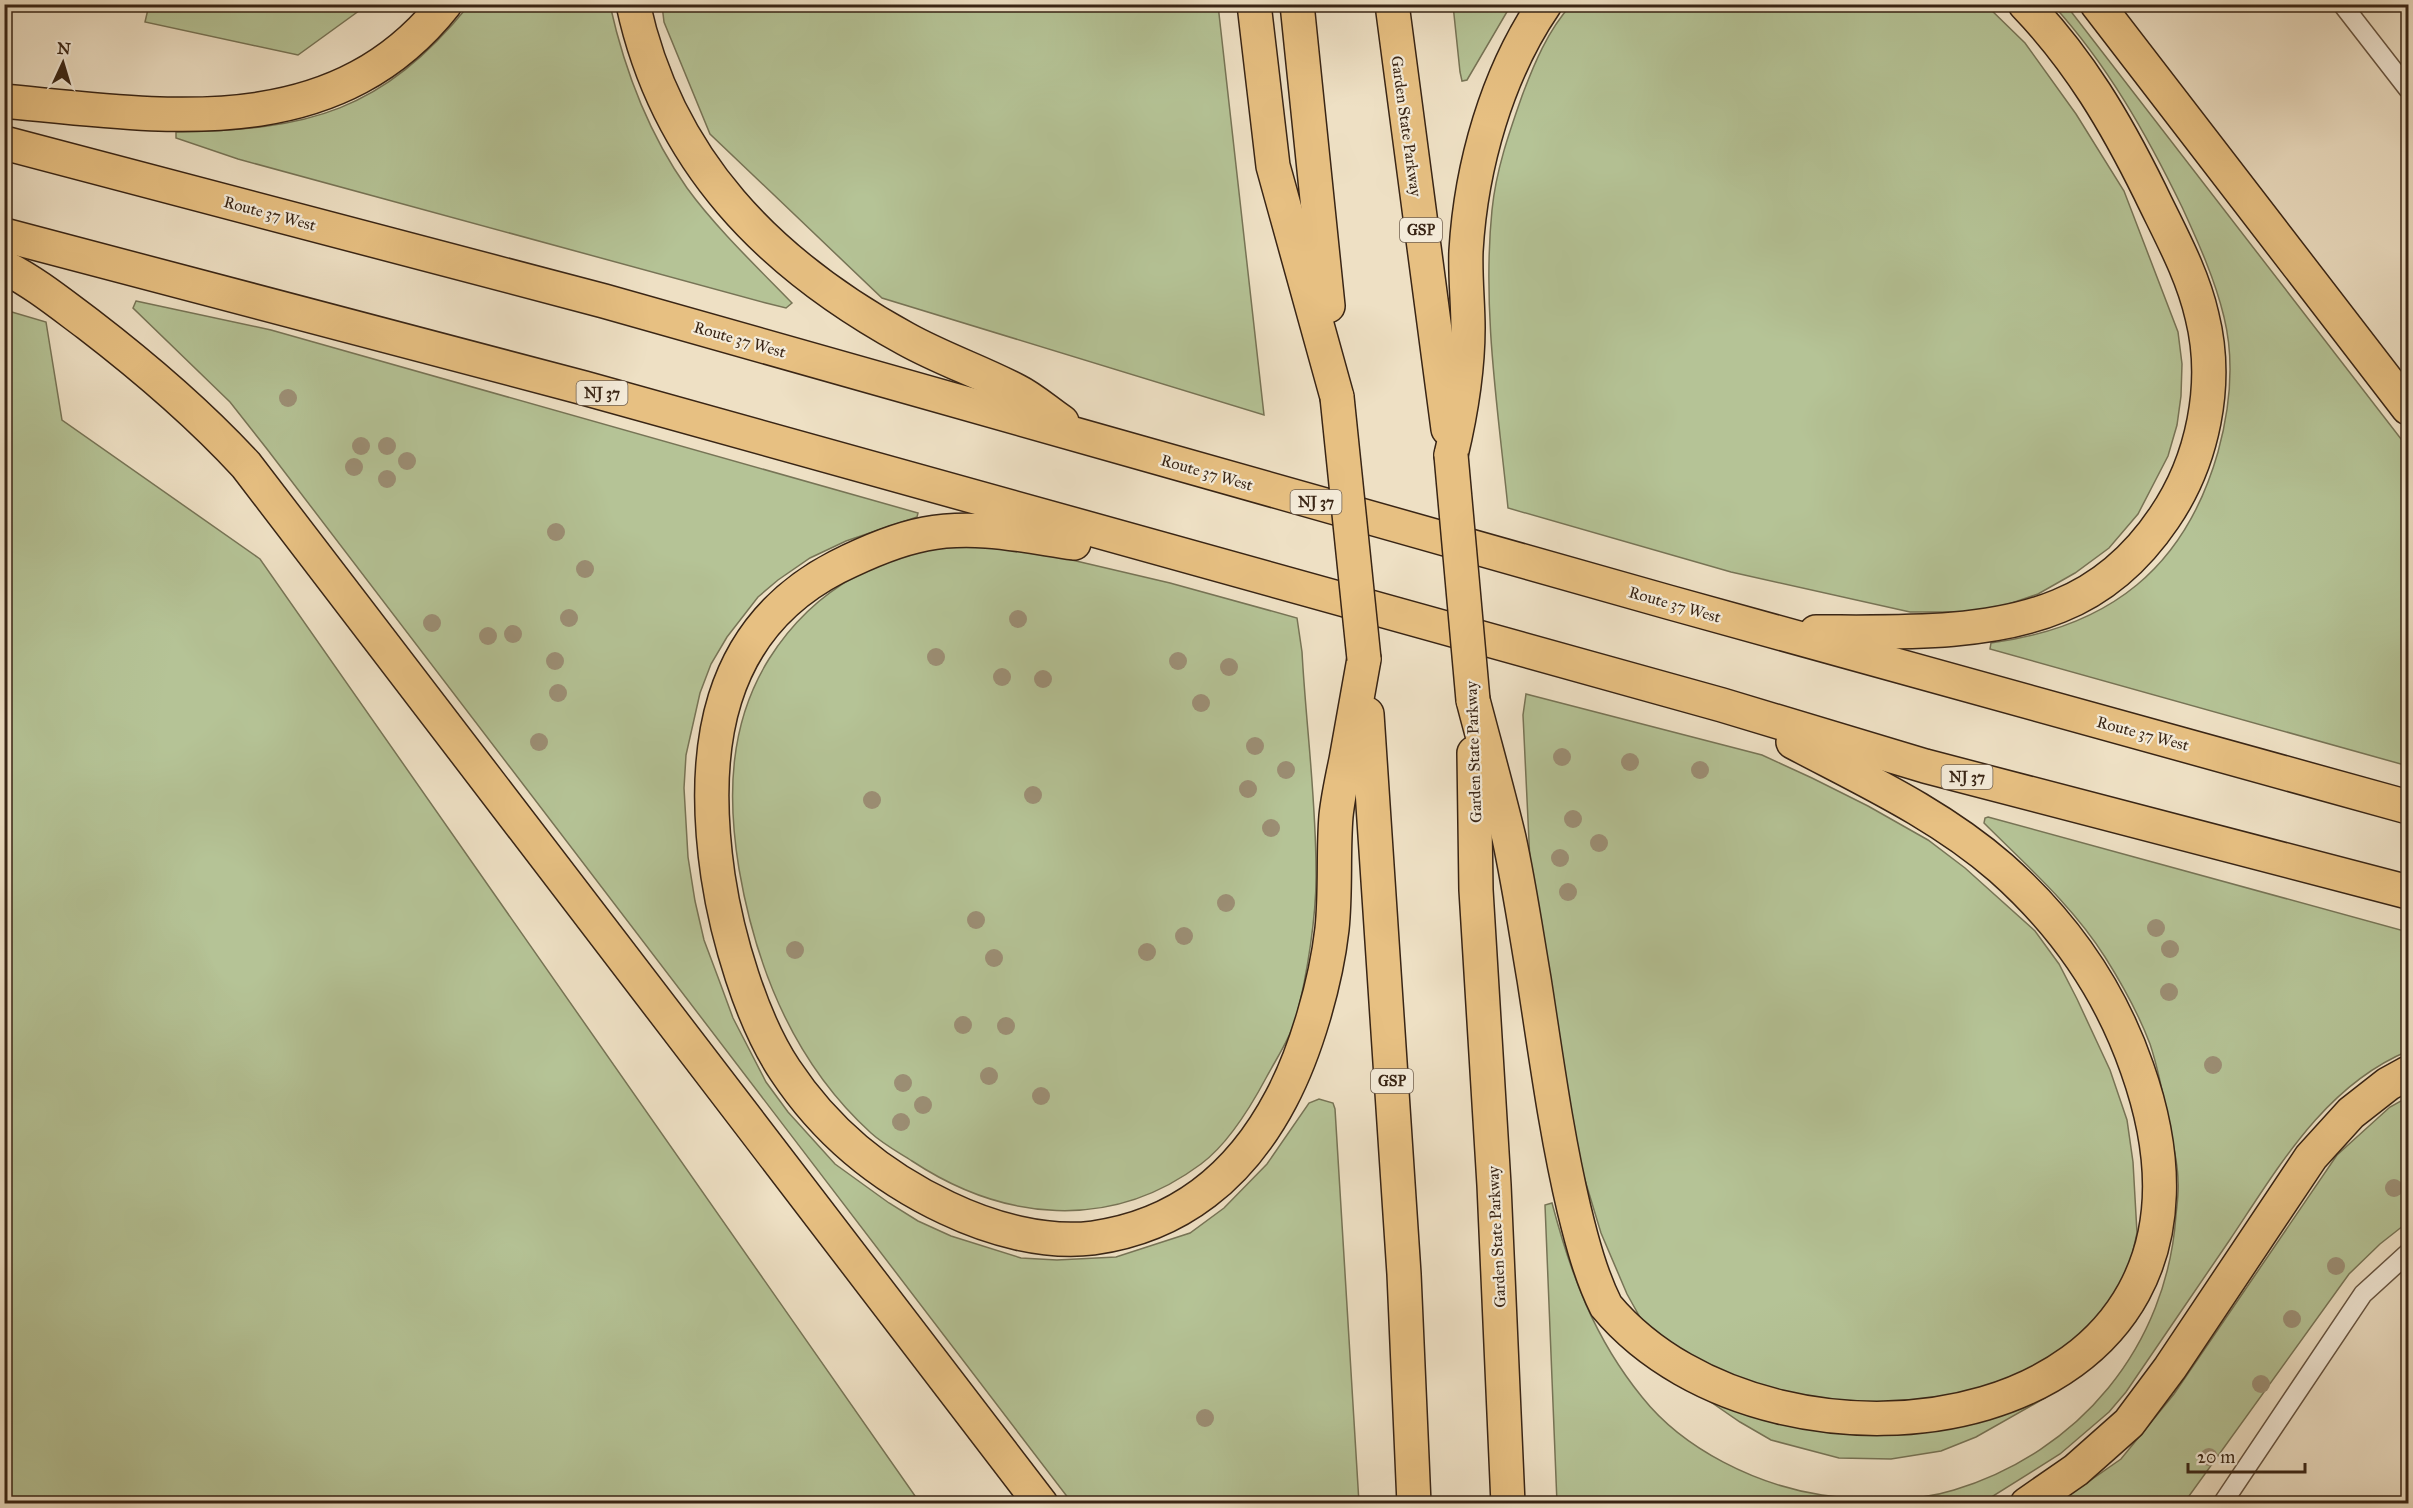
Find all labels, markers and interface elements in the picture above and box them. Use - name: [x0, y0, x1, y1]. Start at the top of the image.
- north arrow: [33, 33, 93, 93]
- text: N: [57, 39, 72, 59]
- street label: Garden State Parkway: [1387, 54, 1426, 198]
- street label: Route 37 West: [222, 192, 318, 235]
- road number: GSP: [1400, 218, 1442, 242]
- street label: Route 37 West: [692, 317, 788, 362]
- road number: NJ 37: [576, 381, 628, 405]
- street label: Route 37 West: [1159, 450, 1255, 495]
- road number: NJ 37: [1290, 490, 1342, 514]
- street label: Route 37 West: [1627, 582, 1723, 627]
- street label: Garden State Parkway: [1462, 680, 1485, 823]
- street label: Route 37 West: [2095, 712, 2191, 755]
- road number: NJ 37: [1942, 765, 1992, 789]
- road number: GSP: [1371, 1069, 1413, 1093]
- street label: Garden State Parkway: [1483, 1165, 1510, 1308]
- scale bar: [2188, 1436, 2305, 1474]
- text: 20 m: [2197, 1446, 2235, 1468]

